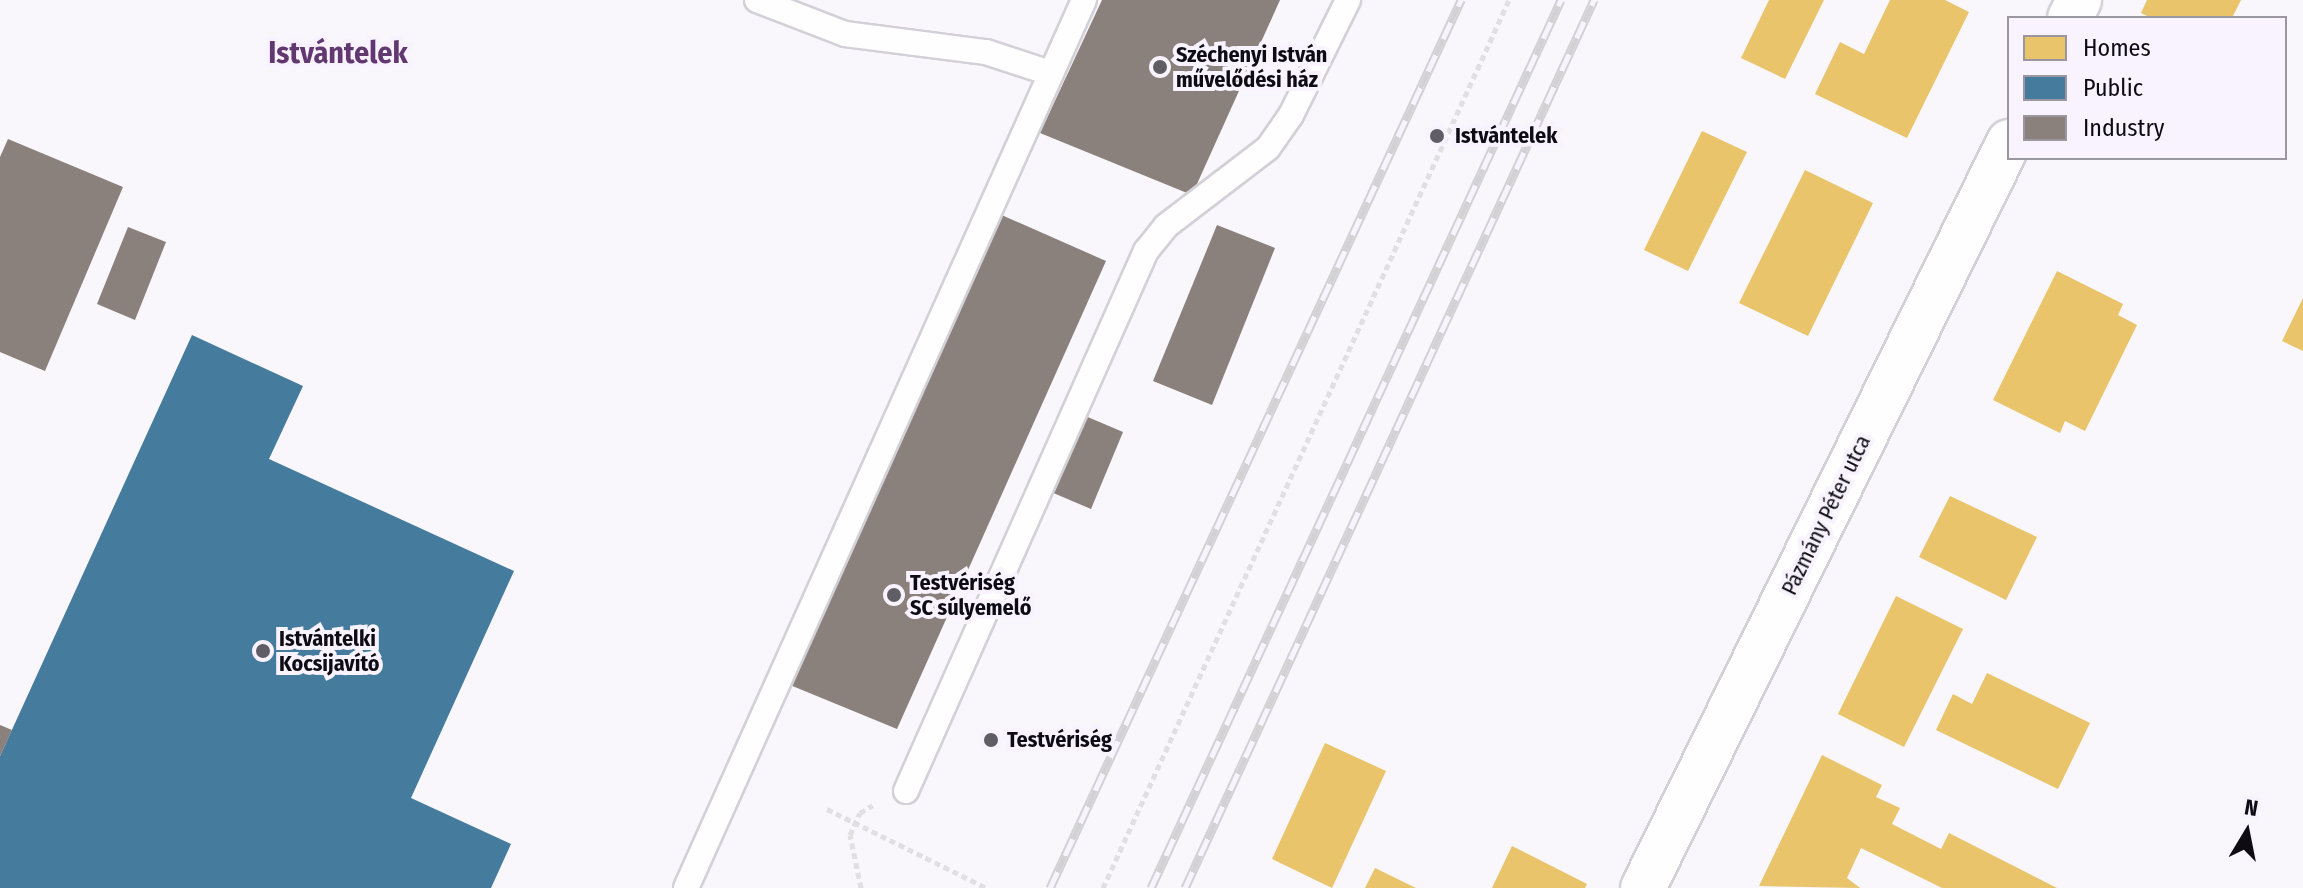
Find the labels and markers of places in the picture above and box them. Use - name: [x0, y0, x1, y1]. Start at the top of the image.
- place label: Széchenyi István művelődési ház: [1176, 41, 1327, 92]
- marker: Széchenyi István művelődési ház: [1151, 58, 1169, 76]
- place label: Istvántelek: [1455, 123, 1557, 149]
- marker: Istvántelek: [1426, 125, 1448, 147]
- place label: Testvériség SC súlyemelő: [910, 569, 1031, 620]
- marker: Testvériség SC súlyemelő: [885, 586, 903, 604]
- place label: Istvántelki Kocsijavító: [279, 625, 379, 676]
- marker: Istvántelki Kocsijavító: [254, 642, 272, 660]
- place label: Testvériség: [1007, 727, 1112, 753]
- marker: Testvériség: [982, 731, 1000, 749]

